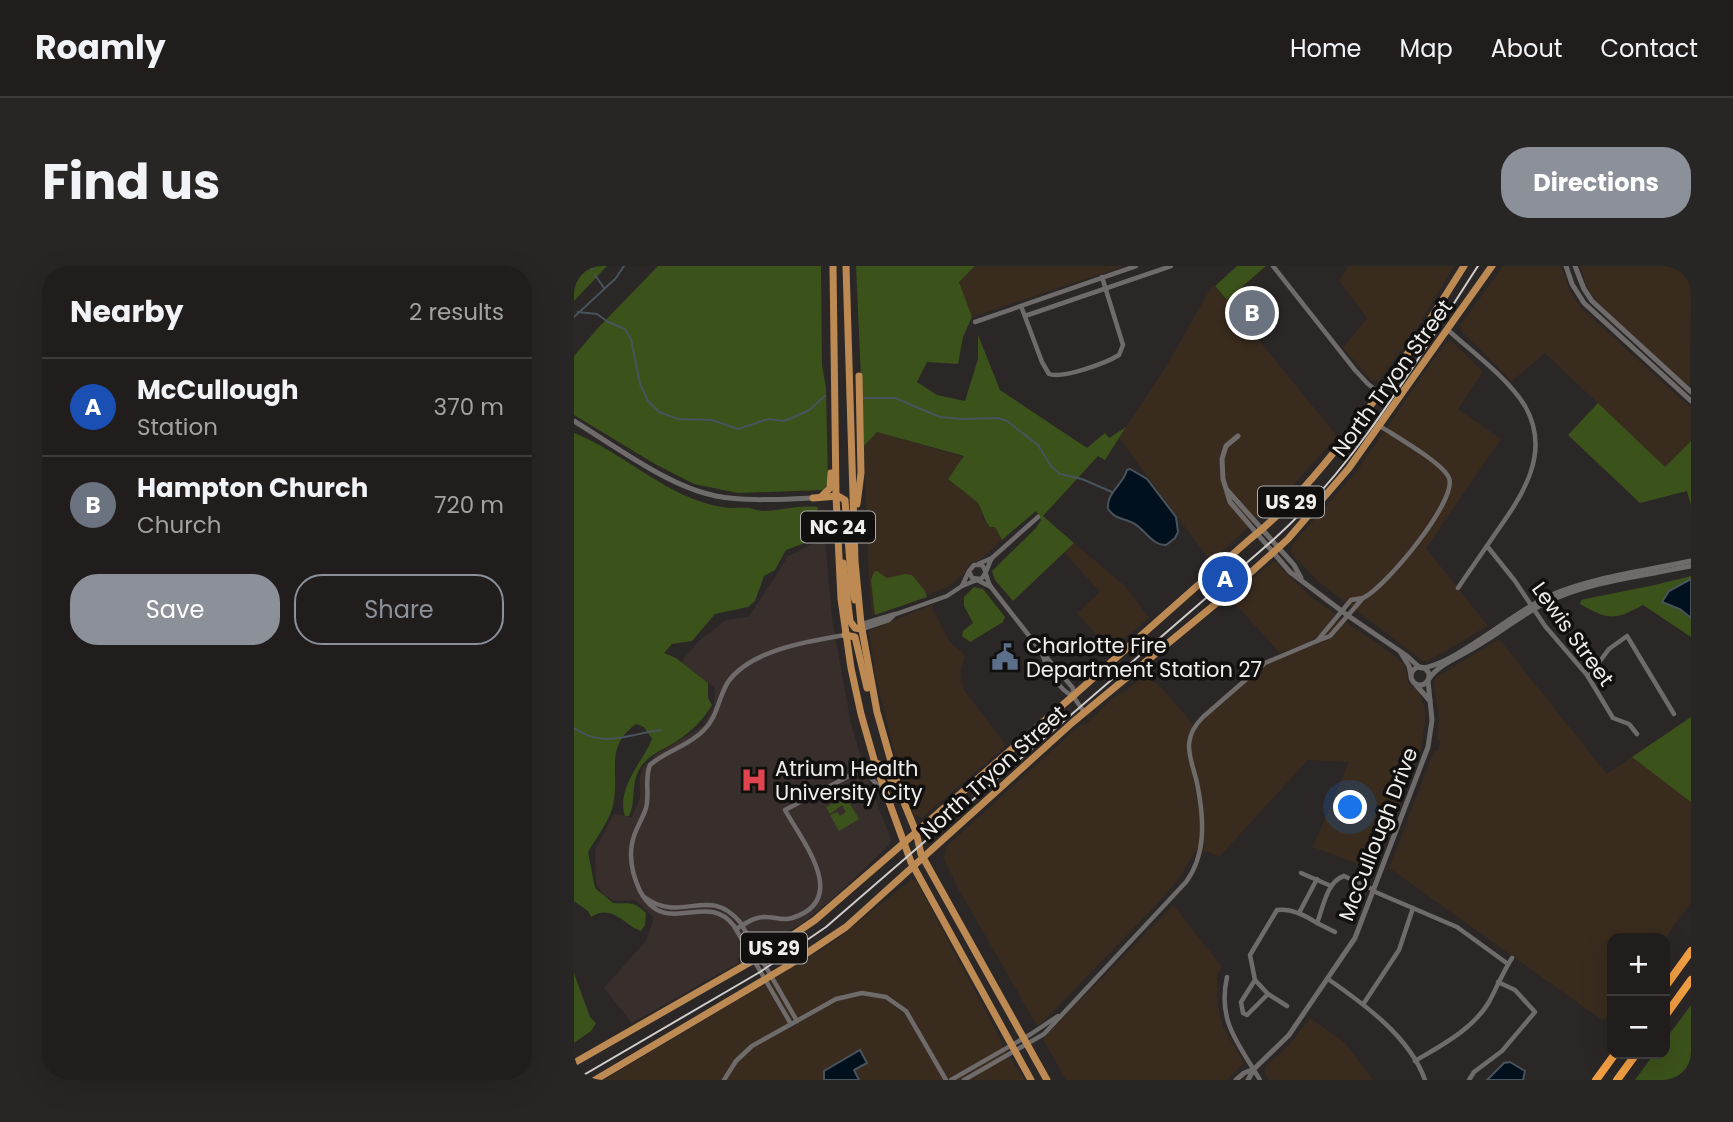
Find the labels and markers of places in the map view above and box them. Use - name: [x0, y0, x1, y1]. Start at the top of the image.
- pin: B: [1229, 287, 1275, 339]
- pin: A: [1202, 553, 1248, 605]
- place label: Charlotte Fire Department Station 27: [1026, 631, 1262, 684]
- public building icon: Charlotte Fire Department Station 27: [990, 642, 1020, 672]
- place label: Atrium Health University City: [775, 754, 923, 807]
- hospital icon: Atrium Health University City: [739, 765, 769, 795]

